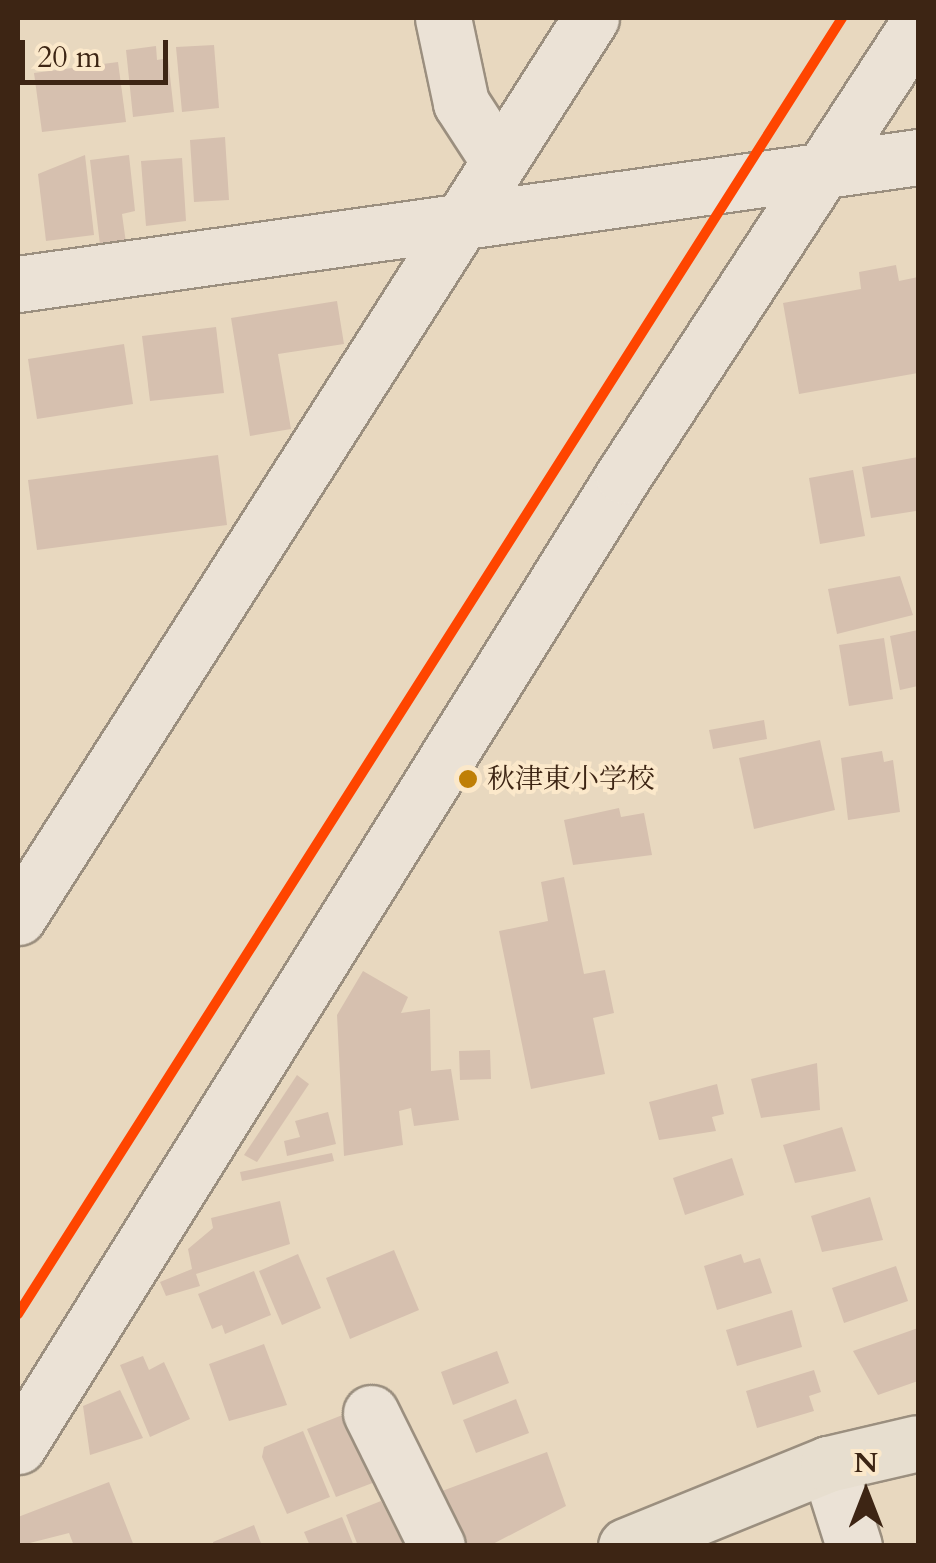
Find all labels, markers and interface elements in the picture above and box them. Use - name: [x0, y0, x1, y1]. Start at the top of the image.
- scale bar: [25, 20, 172, 82]
- text: 20 m: [37, 37, 101, 78]
- place label: 秋津東小学校: [487, 762, 655, 796]
- marker: 秋津東小学校: [458, 769, 478, 789]
- north arrow: [816, 1443, 916, 1543]
- text: N: [854, 1444, 878, 1482]

